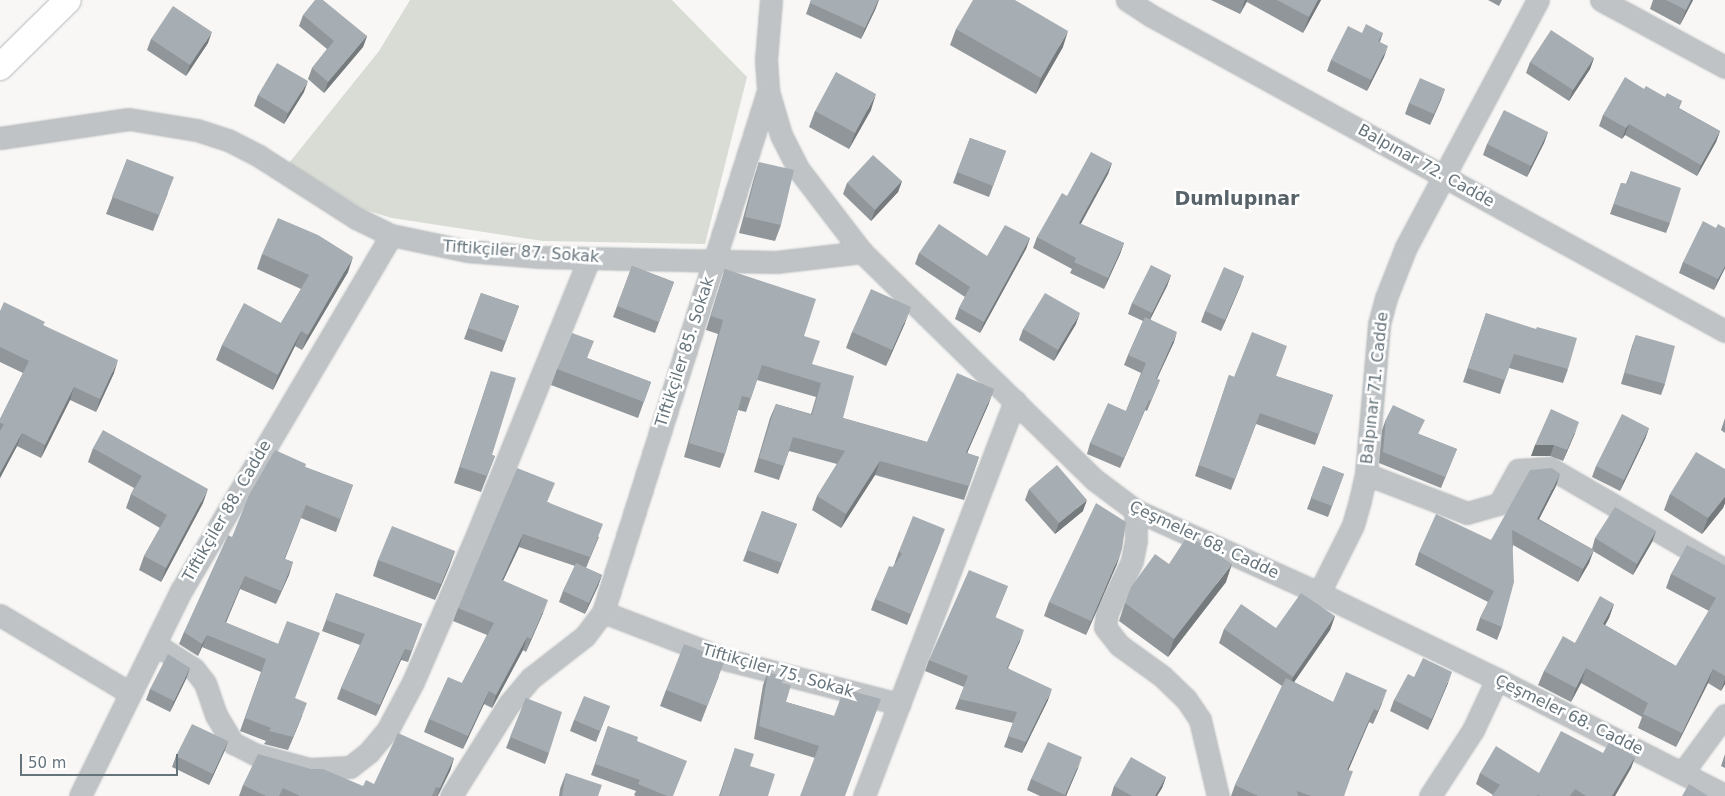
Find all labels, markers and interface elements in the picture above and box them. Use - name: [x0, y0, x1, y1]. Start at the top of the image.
- street label: Balpınar 72. Cadde: [1354, 120, 1498, 212]
- district label: Dumlupınar: [1175, 188, 1299, 210]
- street label: Tiftikçiler 87. Sokak: [442, 237, 600, 267]
- street label: Tiftikçiler 85. Sokak: [652, 274, 718, 430]
- street label: Balpınar 71. Cadde: [1357, 311, 1393, 465]
- street label: Tiftikçiler 88. Cadde: [179, 437, 275, 585]
- street label: Çeşmeler 68. Cadde: [1126, 497, 1282, 583]
- street label: Tiftikçiler 75. Sokak: [700, 640, 856, 702]
- street label: Çeşmeler 68. Cadde: [1492, 671, 1646, 759]
- scale bar: [22, 744, 180, 776]
- text: 50 m: [28, 754, 66, 772]

